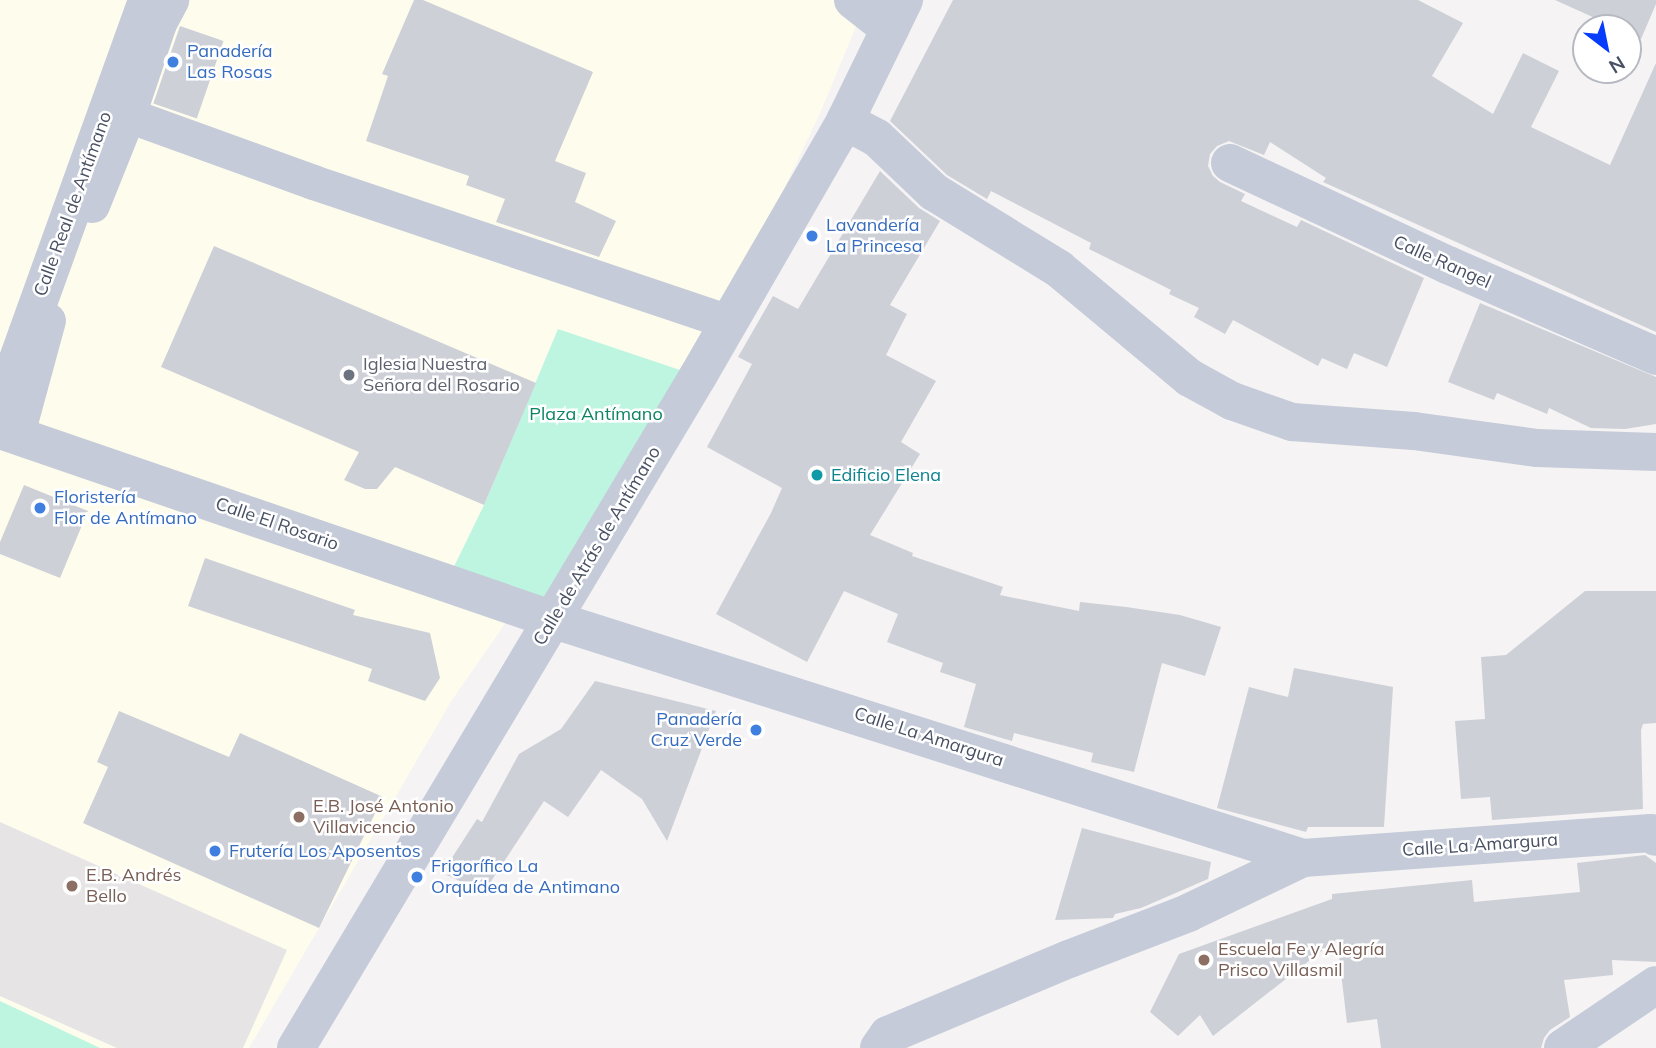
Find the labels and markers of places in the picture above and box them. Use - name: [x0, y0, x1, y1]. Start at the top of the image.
- place label: Panadería Las Rosas: [187, 41, 273, 84]
- marker: Panadería Las Rosas: [165, 54, 181, 70]
- place label: Lavandería La Princesa: [826, 215, 922, 258]
- marker: Lavandería La Princesa: [804, 228, 820, 244]
- place label: Iglesia Nuestra Señora del Rosario: [363, 354, 520, 396]
- marker: Iglesia Nuestra Señora del Rosario: [341, 367, 357, 383]
- place label: Edificio Elena: [831, 464, 941, 486]
- marker: Edificio Elena: [809, 467, 825, 483]
- place label: Floristería Flor de Antímano: [54, 487, 197, 530]
- marker: Floristería Flor de Antímano: [32, 500, 48, 516]
- place label: Panadería Cruz Verde: [650, 709, 742, 752]
- marker: Panadería Cruz Verde: [748, 722, 764, 738]
- place label: E.B. José Antonio Villavicencio: [313, 796, 454, 838]
- marker: E.B. José Antonio Villavicencio: [291, 809, 307, 825]
- place label: Frutería Los Aposentos: [229, 840, 421, 862]
- marker: Frutería Los Aposentos: [207, 843, 223, 859]
- place label: Frigorífico La Orquídea de Antimano: [431, 856, 620, 898]
- place label: E.B. Andrés Bello: [86, 865, 181, 908]
- marker: Frigorífico La Orquídea de Antimano: [409, 869, 425, 885]
- marker: E.B. Andrés Bello: [64, 878, 80, 894]
- place label: Escuela Fe y Alegría Prisco Villasmil: [1218, 939, 1385, 982]
- marker: Escuela Fe y Alegría Prisco Villasmil: [1196, 952, 1212, 968]

